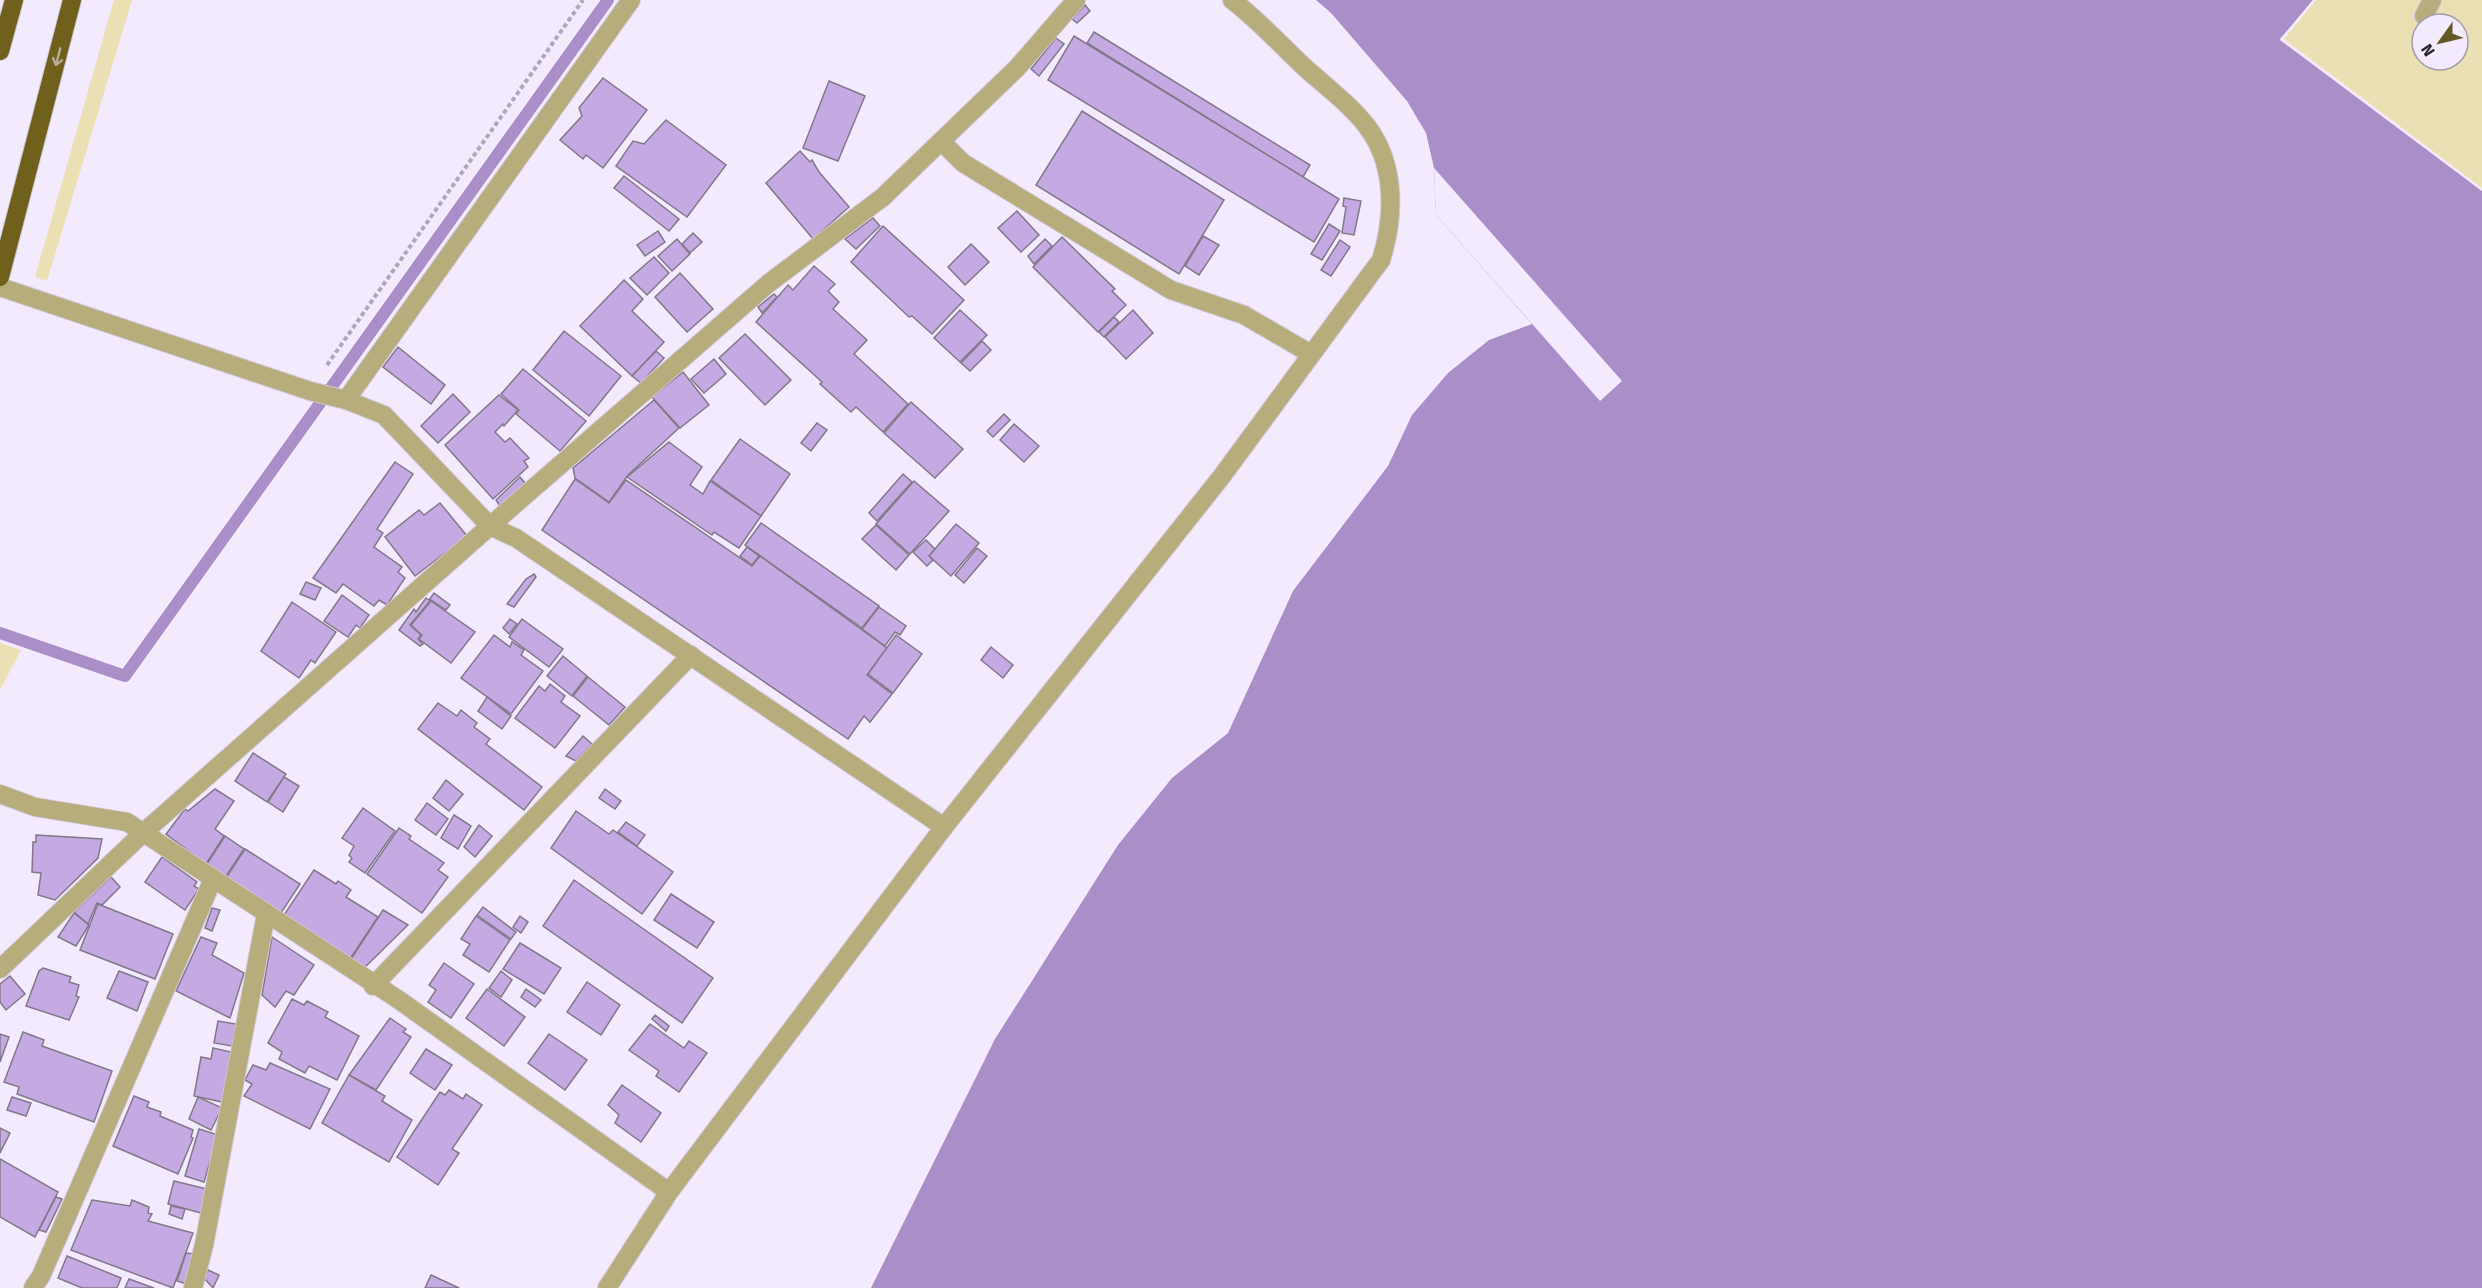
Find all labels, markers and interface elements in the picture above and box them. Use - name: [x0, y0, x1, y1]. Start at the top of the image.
- north arrow: [2410, 12, 2470, 72]
- text: N: [2417, 40, 2439, 60]
- one-way arrow: [51, 47, 63, 66]

